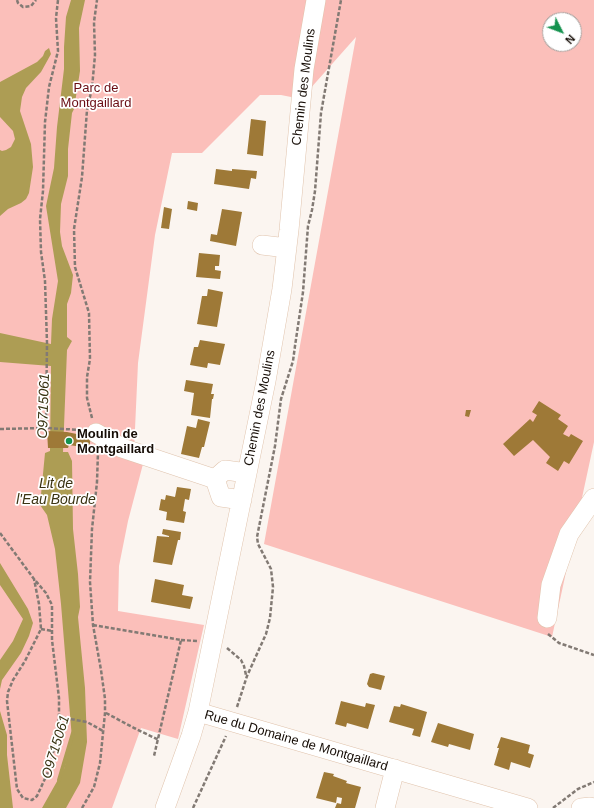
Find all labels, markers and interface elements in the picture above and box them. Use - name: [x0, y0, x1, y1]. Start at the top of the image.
- north arrow: [542, 12, 582, 52]
- street label: Chemin des Moulins: [289, 28, 319, 146]
- text: N: [563, 32, 577, 46]
- park label: Parc de Montgaillard: [61, 80, 131, 111]
- street label: Chemin des Moulins: [241, 349, 279, 467]
- water label: O9715061: [34, 373, 54, 439]
- place label: Moulin de Montgaillard: [77, 426, 154, 457]
- marker: Moulin de Montgaillard: [64, 436, 74, 446]
- water label: Lit de l'Eau Bourde: [16, 476, 96, 508]
- street label: Rue du Domaine de Montgaillard: [203, 707, 389, 775]
- water label: O9715061: [38, 713, 74, 781]

